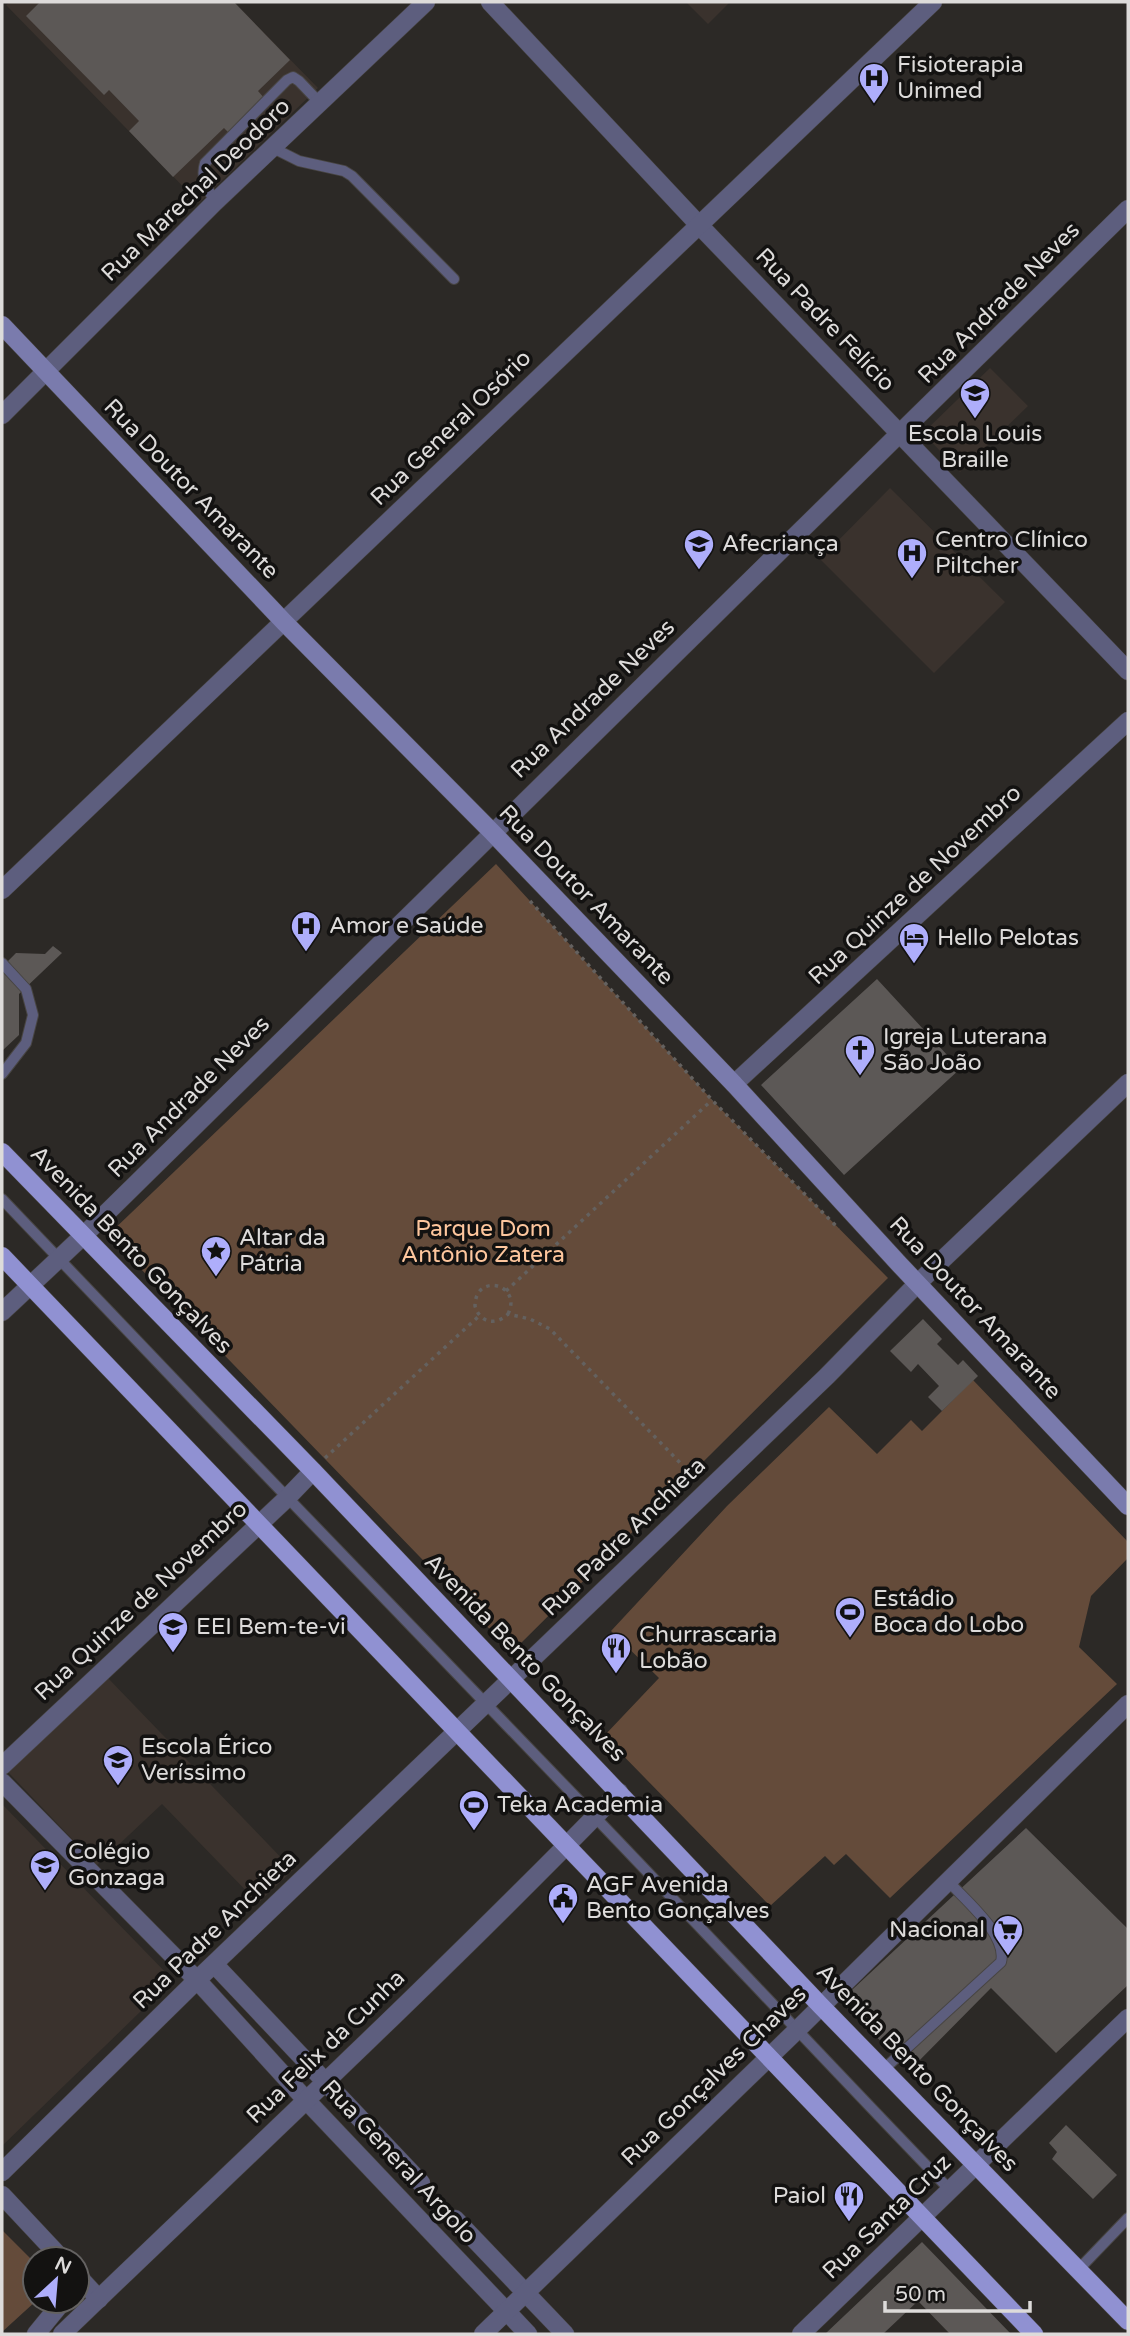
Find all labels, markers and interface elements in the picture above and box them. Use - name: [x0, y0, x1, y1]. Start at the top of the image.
- place label: Fisioterapia Unimed: [897, 51, 1024, 105]
- hospital icon: Fisioterapia Unimed: [857, 61, 891, 105]
- street label: Rua Marechal Deodoro: [96, 93, 296, 287]
- street label: Rua Andrade Neves: [912, 216, 1086, 390]
- street label: Rua Padre Felício: [749, 242, 901, 398]
- street label: Rua General Osório: [365, 344, 537, 512]
- school or university icon: Escola Louis Braille: [958, 376, 992, 420]
- street label: Rua Doutor Amarante: [98, 393, 284, 585]
- place label: Escola Louis Braille: [908, 420, 1042, 474]
- place label: Centro Clínico Piltcher: [935, 526, 1088, 580]
- school or university icon: Afecriança: [682, 527, 716, 571]
- place label: Afecriança: [722, 530, 839, 558]
- hospital icon: Centro Clínico Piltcher: [895, 536, 929, 580]
- street label: Rua Andrade Neves: [505, 613, 681, 785]
- street label: Rua Quinze de Novembro: [803, 779, 1027, 991]
- street label: Rua Doutor Amarante: [493, 799, 679, 991]
- hospital icon: Amor e Saúde: [289, 909, 323, 953]
- place label: Amor e Saúde: [329, 912, 483, 940]
- hotel icon: Hello Pelotas: [897, 921, 931, 965]
- place label: Hello Pelotas: [937, 924, 1079, 952]
- street label: Rua Andrade Neves: [102, 1010, 276, 1184]
- place label: Igreja Luterana São João: [883, 1023, 1048, 1077]
- church icon: Igreja Luterana São João: [843, 1033, 877, 1077]
- street label: Avenida Bento Gonçalves: [24, 1140, 238, 1360]
- street label: Rua Doutor Amarante: [883, 1211, 1067, 1405]
- park label: Parque Dom Antônio Zatera: [401, 1215, 565, 1269]
- place label: Altar da Pátria: [239, 1224, 326, 1278]
- place icon: Altar da Pátria: [199, 1234, 233, 1278]
- street label: Rua Padre Anchieta: [536, 1452, 712, 1622]
- street label: Rua Quinze de Novembro: [29, 1495, 253, 1707]
- street label: Avenida Bento Gonçalves: [418, 1548, 632, 1768]
- place label: Estádio Boca do Lobo: [873, 1585, 1024, 1639]
- sports icon: Estádio Boca do Lobo: [833, 1595, 867, 1639]
- school or university icon: EEI Bem-te-vi: [156, 1610, 190, 1654]
- place label: EEI Bem-te-vi: [196, 1613, 346, 1641]
- place label: Churrascaria Lobão: [639, 1621, 777, 1675]
- restaurant icon: Churrascaria Lobão: [599, 1631, 633, 1675]
- place label: Escola Érico Veríssimo: [141, 1733, 273, 1787]
- school or university icon: Escola Érico Veríssimo: [101, 1743, 135, 1787]
- sports icon: Teka Academia: [457, 1788, 491, 1832]
- place label: Teka Academia: [497, 1791, 663, 1819]
- place label: Colégio Gonzaga: [68, 1838, 165, 1892]
- street label: Rua Padre Anchieta: [127, 1845, 303, 2015]
- school or university icon: Colégio Gonzaga: [28, 1848, 62, 1892]
- place label: AGF Avenida Bento Gonçalves: [586, 1871, 770, 1925]
- public building icon: AGF Avenida Bento Gonçalves: [546, 1881, 580, 1925]
- supermarket icon: Nacional: [991, 1913, 1025, 1957]
- place label: Nacional: [889, 1916, 985, 1944]
- street label: Avenida Bento Gonçalves: [810, 1958, 1024, 2178]
- street label: Rua Felix da Cunha: [241, 1964, 411, 2130]
- street label: Rua Gonçalves Chaves: [616, 1980, 812, 2172]
- street label: Rua General Argolo: [316, 2074, 482, 2250]
- street label: Rua Santa Cruz: [817, 2149, 957, 2285]
- restaurant icon: Paiol: [832, 2179, 866, 2223]
- place label: Paiol: [773, 2182, 826, 2210]
- north arrow: [21, 2245, 91, 2315]
- text: N: [51, 2252, 75, 2279]
- scale bar: [885, 2270, 1030, 2314]
- text: 50 m: [895, 2282, 946, 2307]

